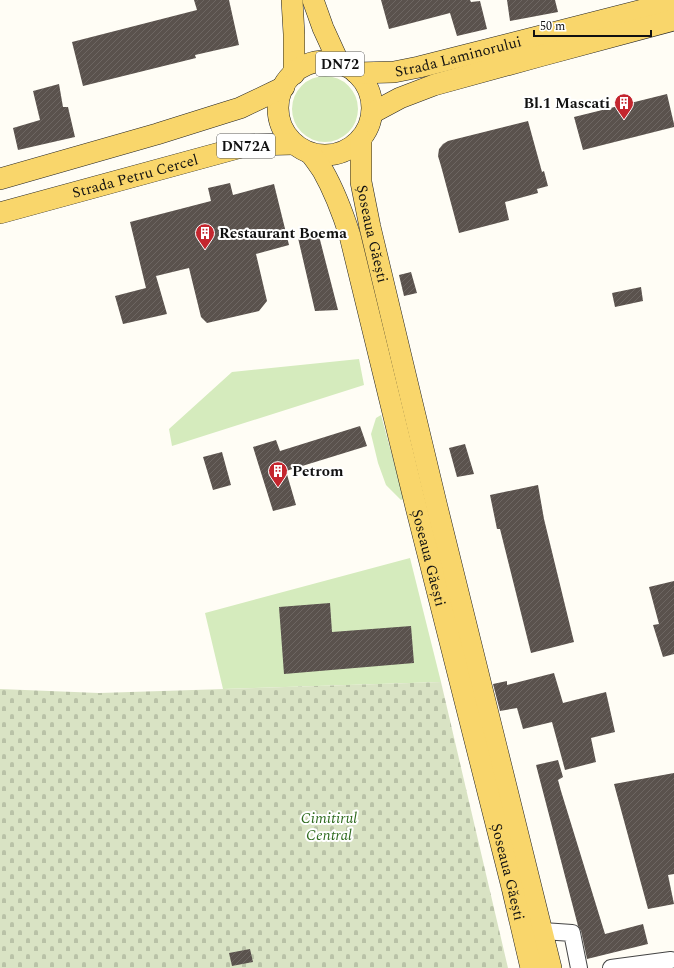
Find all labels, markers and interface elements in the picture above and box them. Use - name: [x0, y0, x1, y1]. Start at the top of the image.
- scale bar: [534, 12, 651, 38]
- text: 50 m: [540, 17, 565, 36]
- street label: Strada Laminorului: [393, 30, 524, 83]
- road number: DN72: [316, 52, 364, 76]
- place label: Bl.1 Mascati: [523, 92, 610, 115]
- building icon: Bl.1 Mascati: [613, 92, 635, 120]
- road number: DN72A: [217, 134, 275, 158]
- street label: Strada Petru Cercel: [69, 148, 201, 204]
- street label: Șoseaua Găești: [350, 183, 394, 285]
- building icon: Restaurant Boema: [194, 222, 216, 250]
- place label: Restaurant Boema: [219, 222, 347, 245]
- building icon: Petrom: [267, 460, 289, 488]
- place label: Petrom: [292, 460, 344, 483]
- street label: Șoseaua Găești: [405, 507, 452, 609]
- park label: Cimitirul Central: [301, 807, 357, 847]
- street label: Șoseaua Găești: [485, 821, 531, 923]

